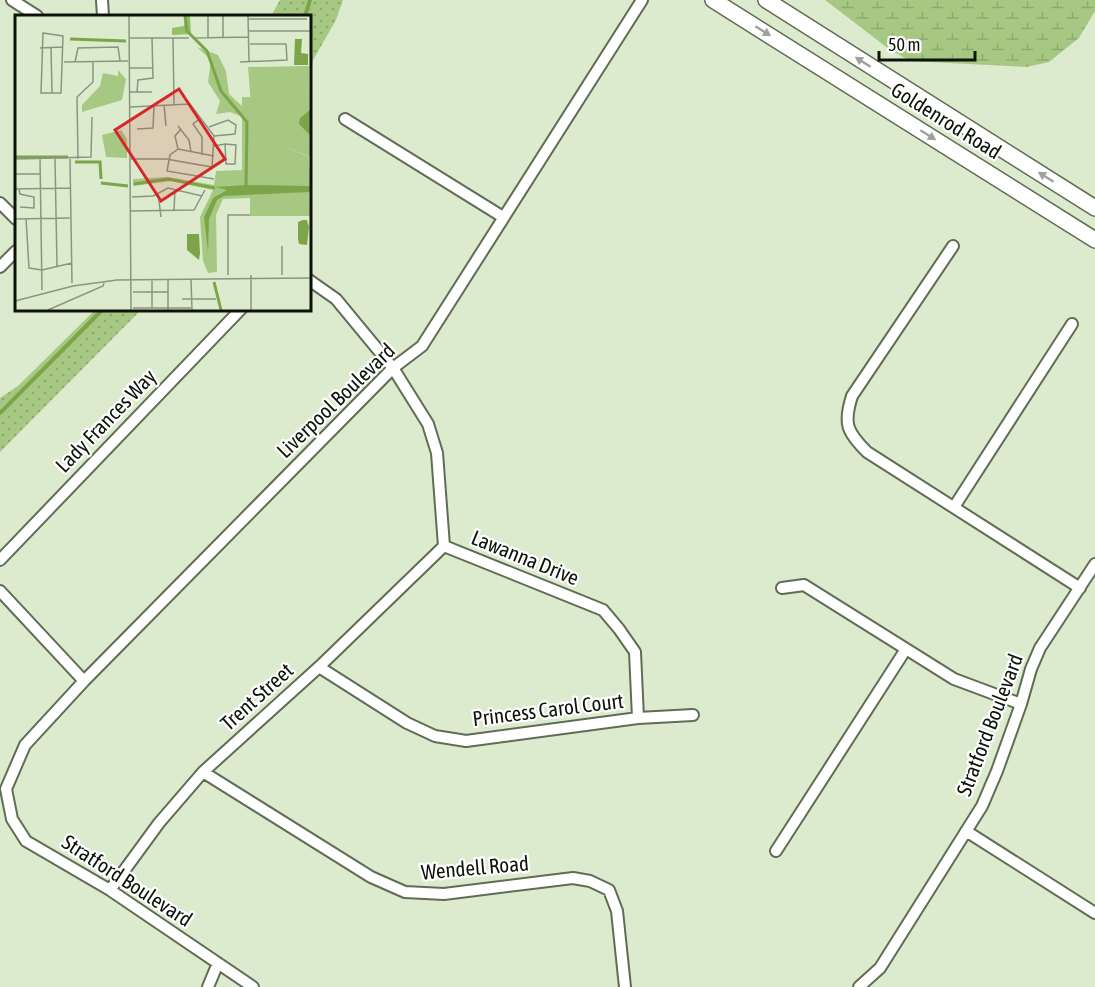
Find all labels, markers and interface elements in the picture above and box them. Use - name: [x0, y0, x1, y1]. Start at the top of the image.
- inset map: [15, 15, 310, 310]
- scale bar: [879, 24, 975, 62]
- one-way arrow: [755, 26, 771, 37]
- text: 50 m: [888, 34, 920, 55]
- one-way arrow: [855, 56, 871, 67]
- street label: Goldenrod Road: [887, 77, 1006, 163]
- one-way arrow: [920, 129, 936, 140]
- one-way arrow: [1038, 171, 1054, 183]
- street label: Liverpool Boulevard: [271, 338, 399, 462]
- street label: Lady Frances Way: [50, 364, 161, 477]
- street label: Lawanna Drive: [468, 525, 583, 590]
- street label: Stratford Boulevard: [951, 650, 1027, 799]
- street label: Trent Street: [215, 658, 297, 735]
- street label: Princess Carol Court: [471, 688, 625, 730]
- street label: Stratford Boulevard: [58, 829, 197, 931]
- street label: Wendell Road: [420, 850, 530, 884]

